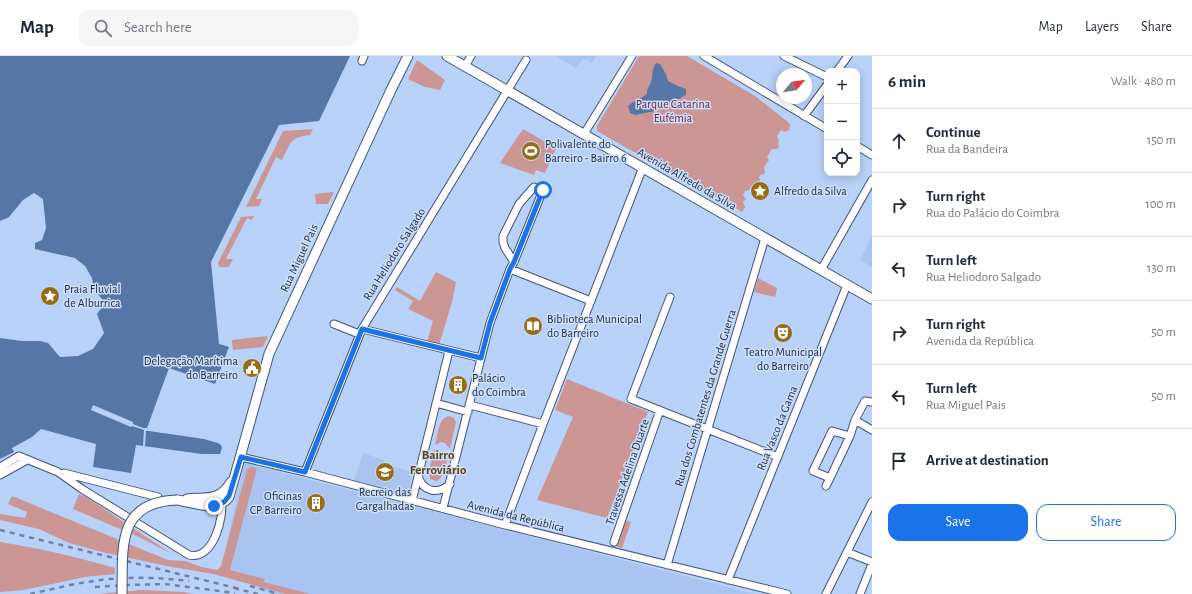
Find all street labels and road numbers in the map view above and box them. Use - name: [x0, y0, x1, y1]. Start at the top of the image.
- street label: Avenida Alfredo da Silva: [635, 146, 739, 213]
- street label: Rua Heliodoro Salgado: [361, 206, 427, 302]
- street label: Rua Miguel Pais: [278, 222, 320, 294]
- street label: Rua dos Combatentes da Grande Guerra: [672, 308, 738, 488]
- street label: Rua Vasco da Gama: [755, 384, 800, 472]
- street label: Travessa Adelina Duarte: [603, 417, 651, 527]
- street label: Avenida da República: [466, 498, 566, 534]

